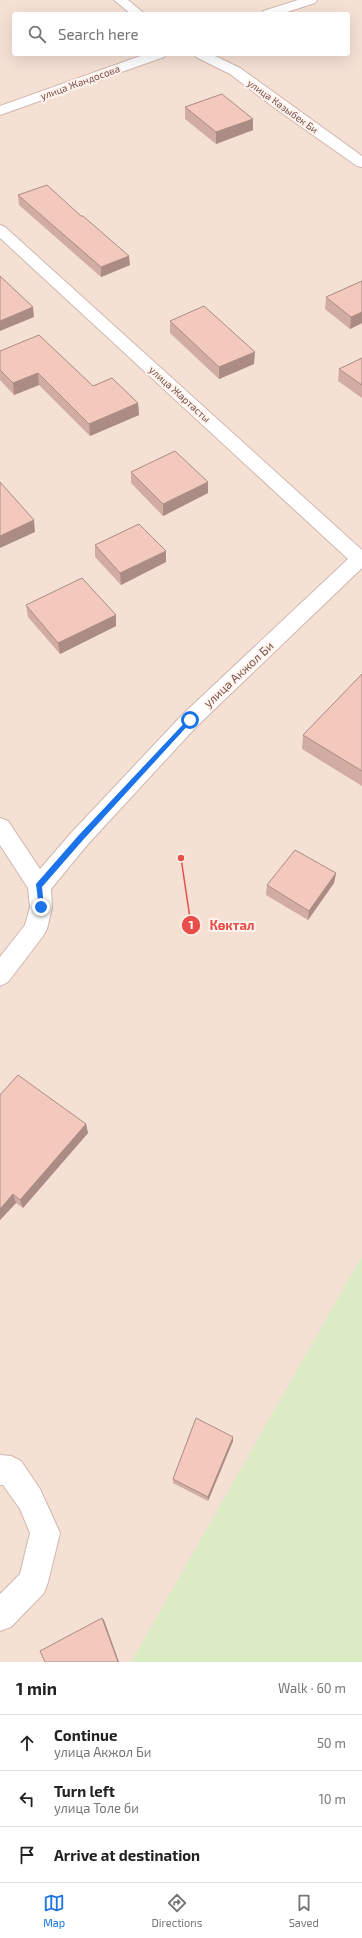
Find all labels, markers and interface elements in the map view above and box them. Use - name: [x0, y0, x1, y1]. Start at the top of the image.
- search box: [12, 12, 350, 56]
- icon: search: [26, 23, 48, 45]
- text: Search here: [58, 25, 139, 43]
- street label: улица Жандосова: [39, 62, 122, 103]
- street label: улица Казыбек Би: [245, 76, 321, 137]
- street label: улица Жартасты: [146, 363, 213, 425]
- street label: улица Акжол Би: [200, 638, 276, 711]
- route start: [181, 711, 199, 729]
- route end: [32, 898, 50, 916]
- callout: Көктал: [181, 913, 262, 938]
- text: 1: [188, 917, 194, 931]
- text: Көктал: [209, 917, 255, 933]
- text: 1 min: [16, 1678, 57, 1698]
- text: Walk · 60 m: [278, 1680, 346, 1696]
- text: Continue: [54, 1726, 117, 1744]
- icon: ahead: [16, 1732, 38, 1754]
- text: 50 m: [317, 1735, 346, 1751]
- text: улица Акжол Би: [54, 1744, 151, 1760]
- text: Turn left: [54, 1782, 115, 1800]
- icon: left: [16, 1788, 38, 1810]
- text: 10 m: [319, 1791, 346, 1807]
- text: улица Толе би: [54, 1800, 139, 1816]
- icon: arrive: [16, 1844, 38, 1866]
- text: Arrive at destination: [54, 1846, 200, 1864]
- tab: Map: [43, 1892, 65, 1929]
- tab: Directions: [152, 1892, 202, 1929]
- tab: Saved: [289, 1892, 319, 1929]

